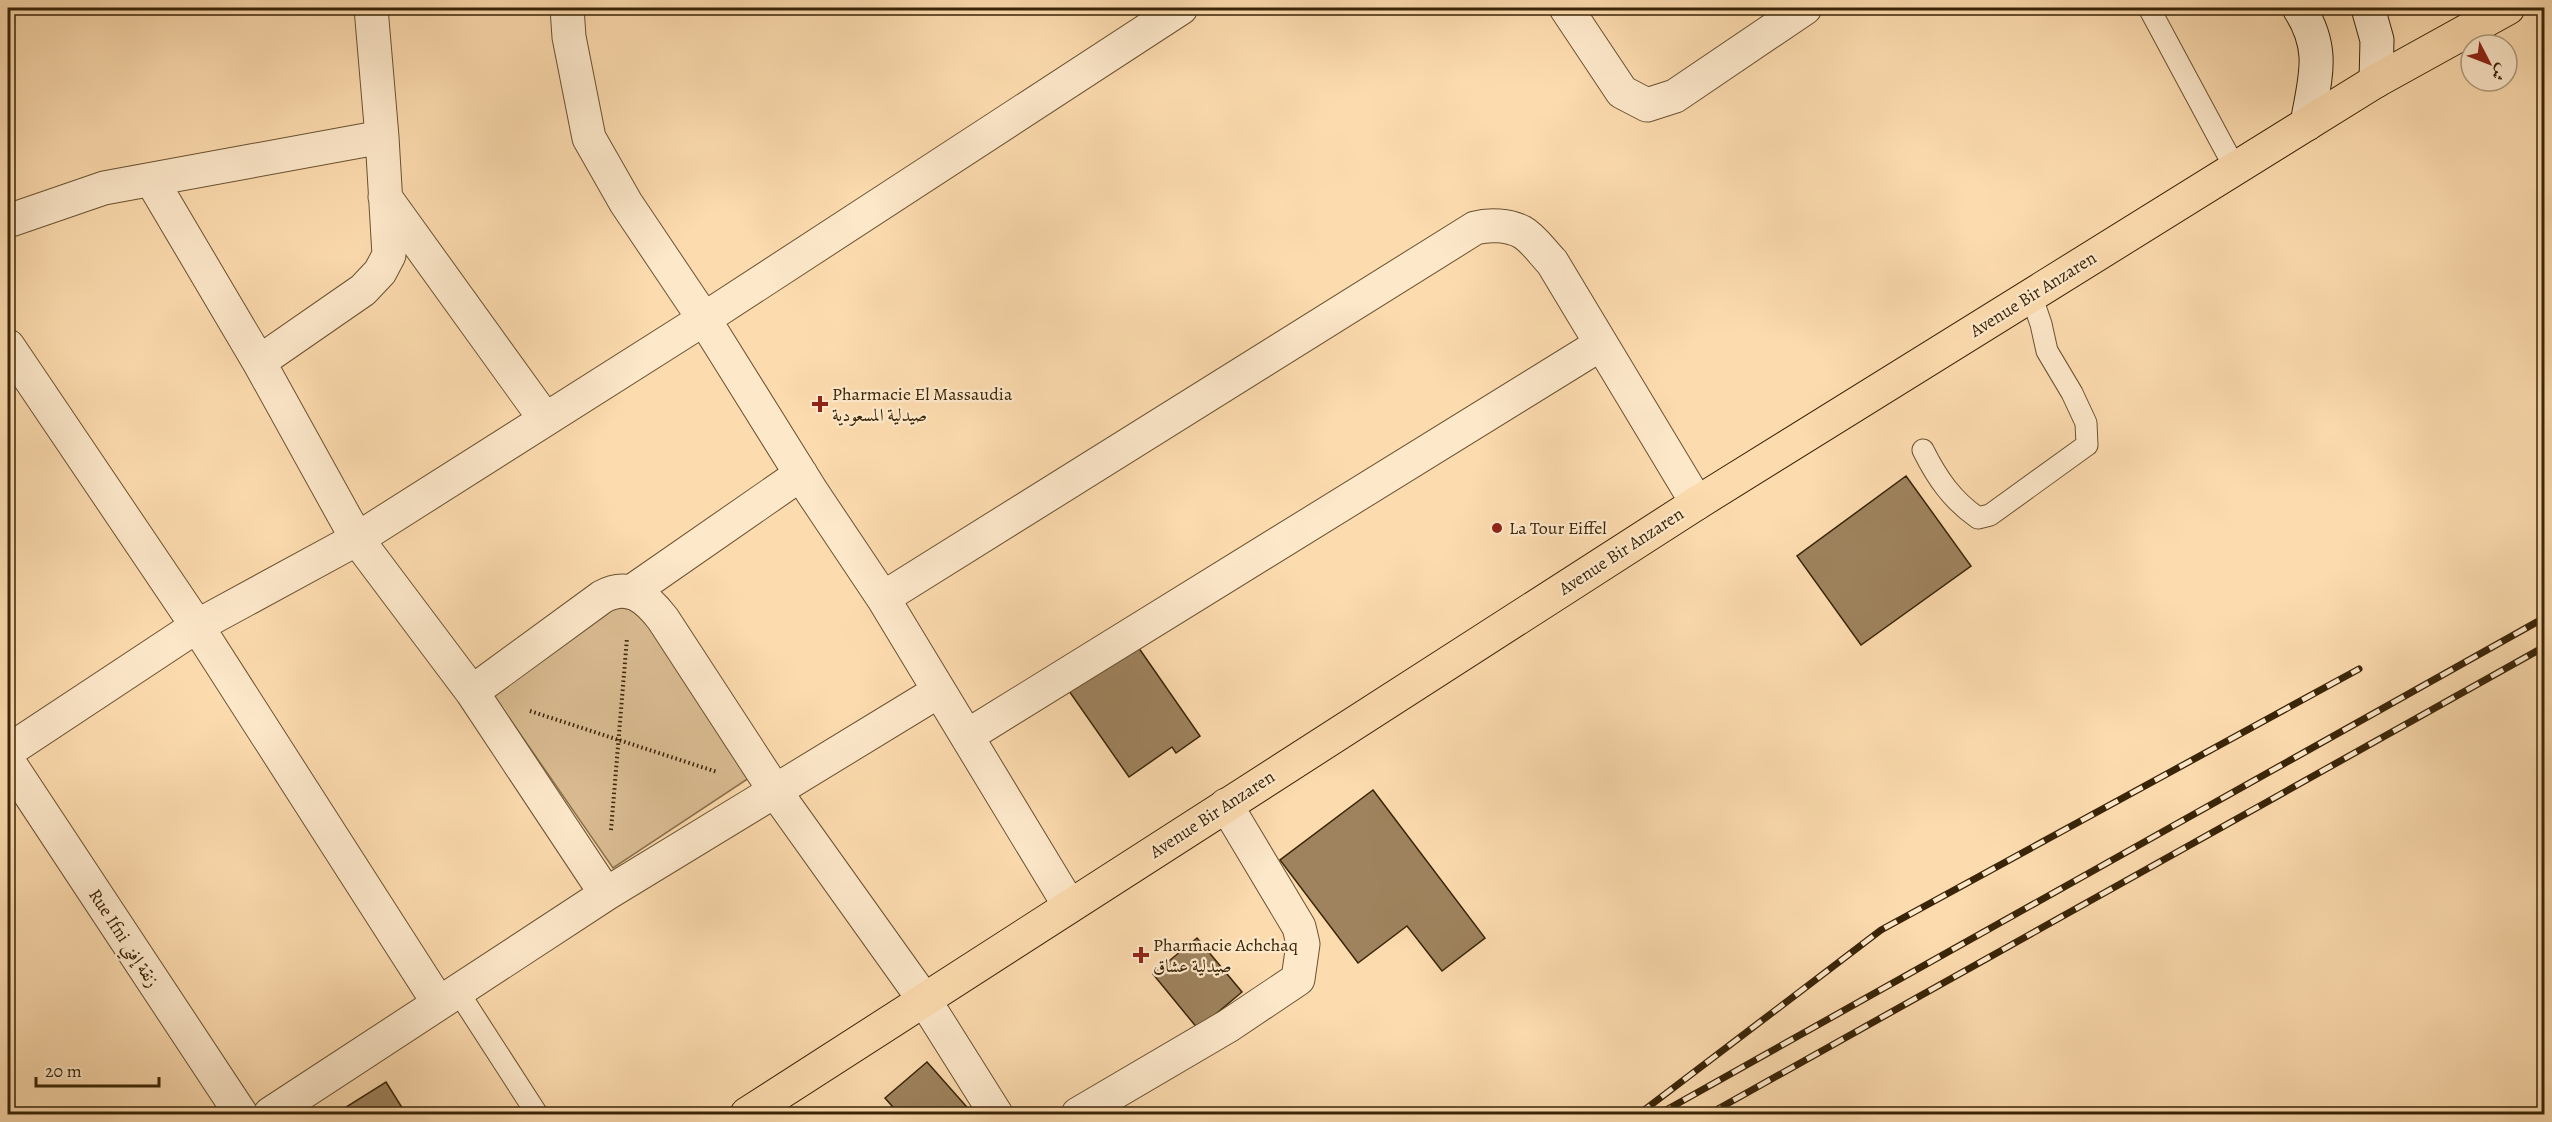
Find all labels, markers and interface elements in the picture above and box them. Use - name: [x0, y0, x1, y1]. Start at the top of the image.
- north arrow: [2459, 33, 2519, 93]
- text: ش: [2486, 59, 2513, 86]
- street label: Avenue Bir Anzaren: [1964, 245, 2101, 343]
- place label: Pharmacie El Massaudia صيدلية المسعودية: [832, 382, 1013, 427]
- marker: Pharmacie El Massaudia صيدلية المسعودية: [813, 397, 827, 411]
- street label: Avenue Bir Anzaren: [1553, 501, 1688, 601]
- place label: La Tour Eiffel: [1509, 516, 1607, 540]
- marker: La Tour Eiffel: [1490, 521, 1504, 535]
- street label: Avenue Bir Anzaren: [1144, 764, 1279, 864]
- street label: Rue Ifni زنقة إفني: [79, 884, 165, 995]
- place label: Pharmacie Achchaq صيدلية عشاق: [1153, 933, 1298, 978]
- marker: Pharmacie Achchaq صيدلية عشاق: [1134, 948, 1148, 962]
- scale bar: [36, 1050, 159, 1088]
- text: 20 m: [45, 1059, 82, 1083]

